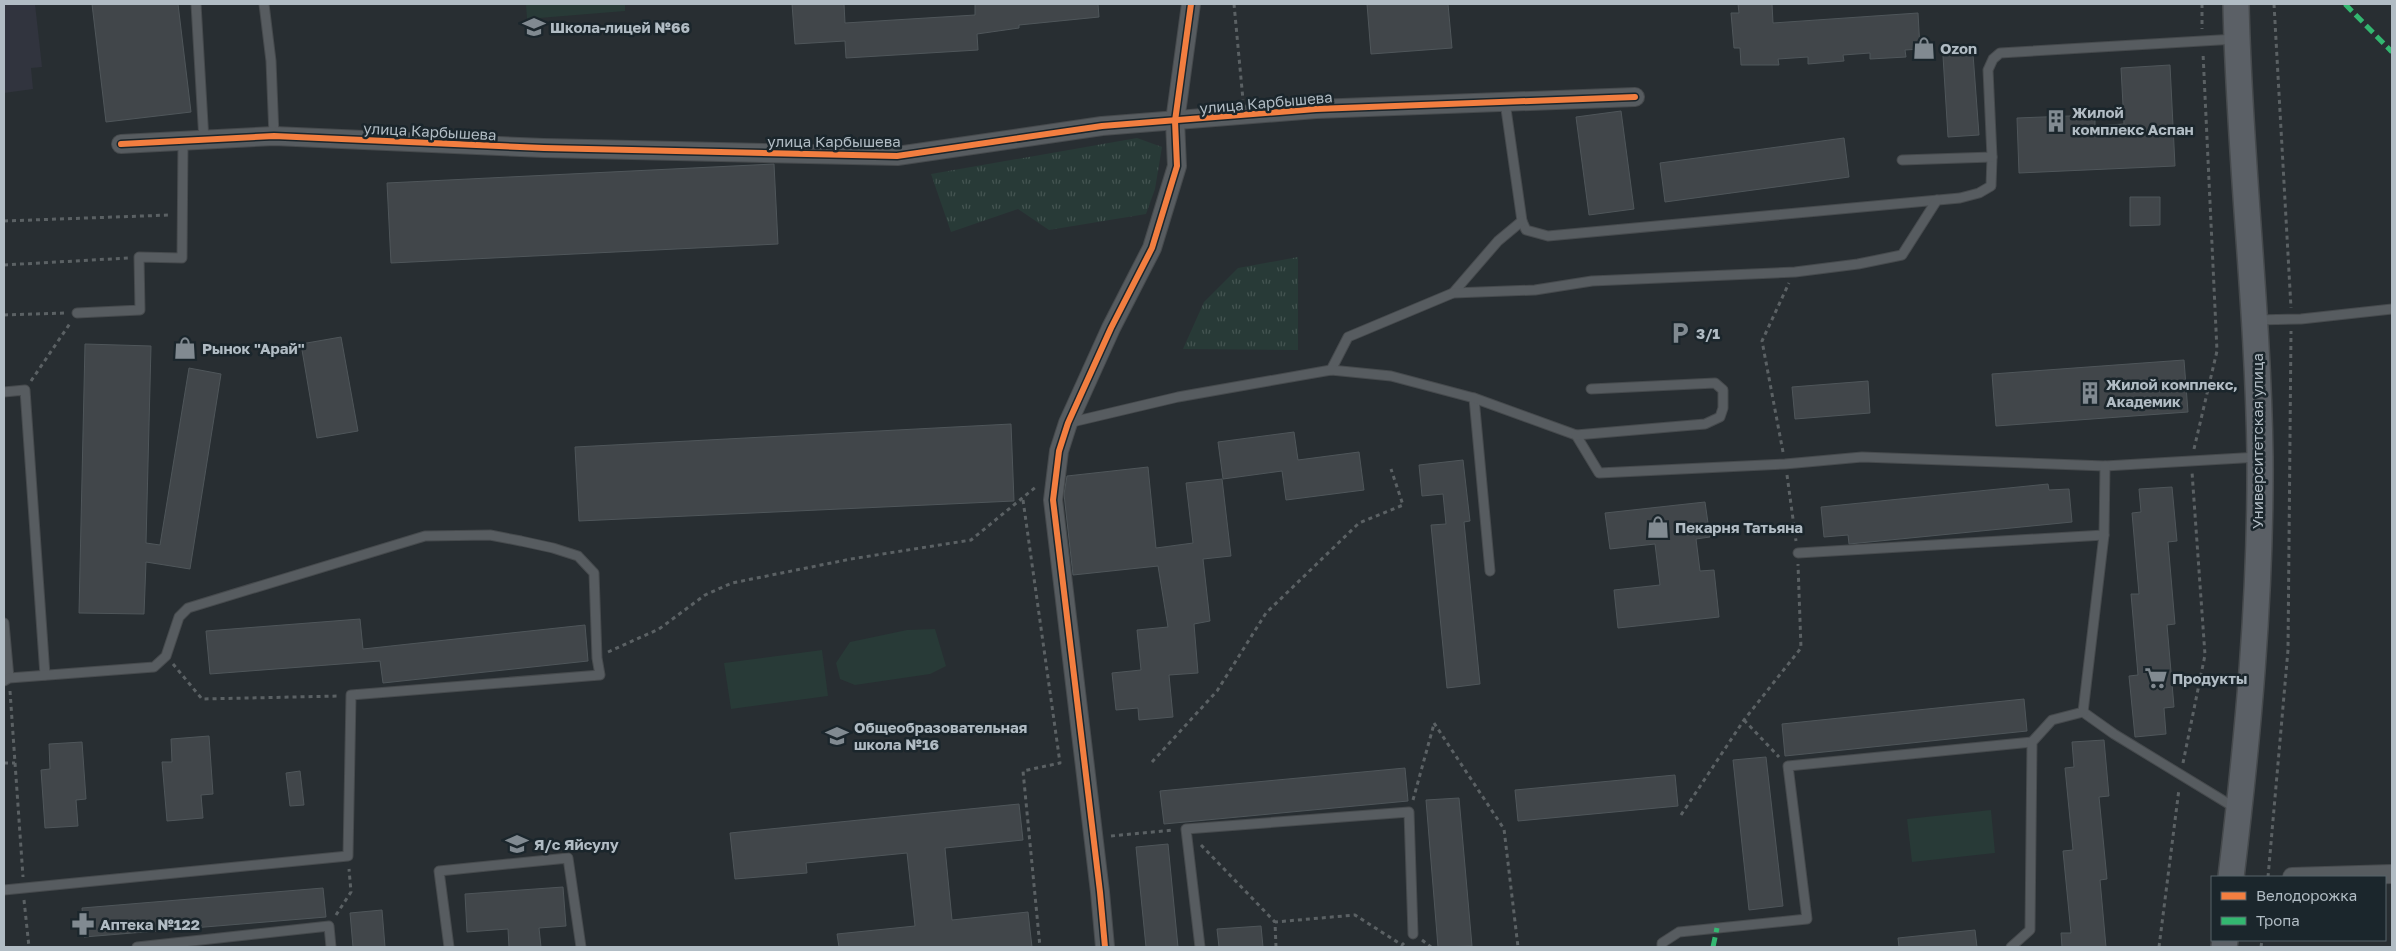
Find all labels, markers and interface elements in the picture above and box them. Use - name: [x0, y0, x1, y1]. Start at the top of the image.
- school or university icon: Школа-лицей №66: [521, 14, 547, 40]
- place label: Школа-лицей №66: [550, 18, 690, 36]
- shop icon: Ozon: [1911, 35, 1937, 61]
- place label: Ozon: [1940, 39, 1977, 57]
- street label: улица Карбышева: [1199, 87, 1333, 117]
- place label: Жилой комплекс Аспан: [2072, 103, 2194, 138]
- building icon: Жилой комплекс Аспан: [2043, 108, 2069, 134]
- street label: улица Карбышева: [363, 119, 497, 143]
- street label: улица Карбышева: [767, 132, 901, 150]
- parking icon: 3/1: [1667, 320, 1693, 346]
- place label: 3/1: [1696, 324, 1720, 342]
- shop icon: Рынок "Арай": [172, 335, 198, 361]
- place label: Рынок "Арай": [202, 339, 305, 357]
- street label: Университетская улица: [2248, 353, 2266, 529]
- place label: Жилой комплекс, Академик: [2106, 375, 2238, 410]
- building icon: Жилой комплекс, Академик: [2077, 380, 2103, 406]
- shop icon: Пекарня Татьяна: [1645, 514, 1671, 540]
- place label: Пекарня Татьяна: [1675, 518, 1803, 536]
- supermarket icon: Продукты: [2143, 665, 2169, 691]
- place label: Продукты: [2172, 669, 2247, 687]
- place label: Общеобразовательная школа №16: [854, 718, 1028, 753]
- school or university icon: Общеобразовательная школа №16: [824, 723, 850, 749]
- school or university icon: Я/c Яйсулу: [504, 831, 530, 857]
- place label: Я/c Яйсулу: [534, 835, 619, 853]
- legend: [2211, 876, 2386, 941]
- text: Велодорожка: [2256, 886, 2357, 904]
- pharmacy icon: Аптека №122: [70, 911, 96, 937]
- text: Тропа: [2256, 911, 2300, 929]
- place label: Аптека №122: [100, 915, 200, 933]

